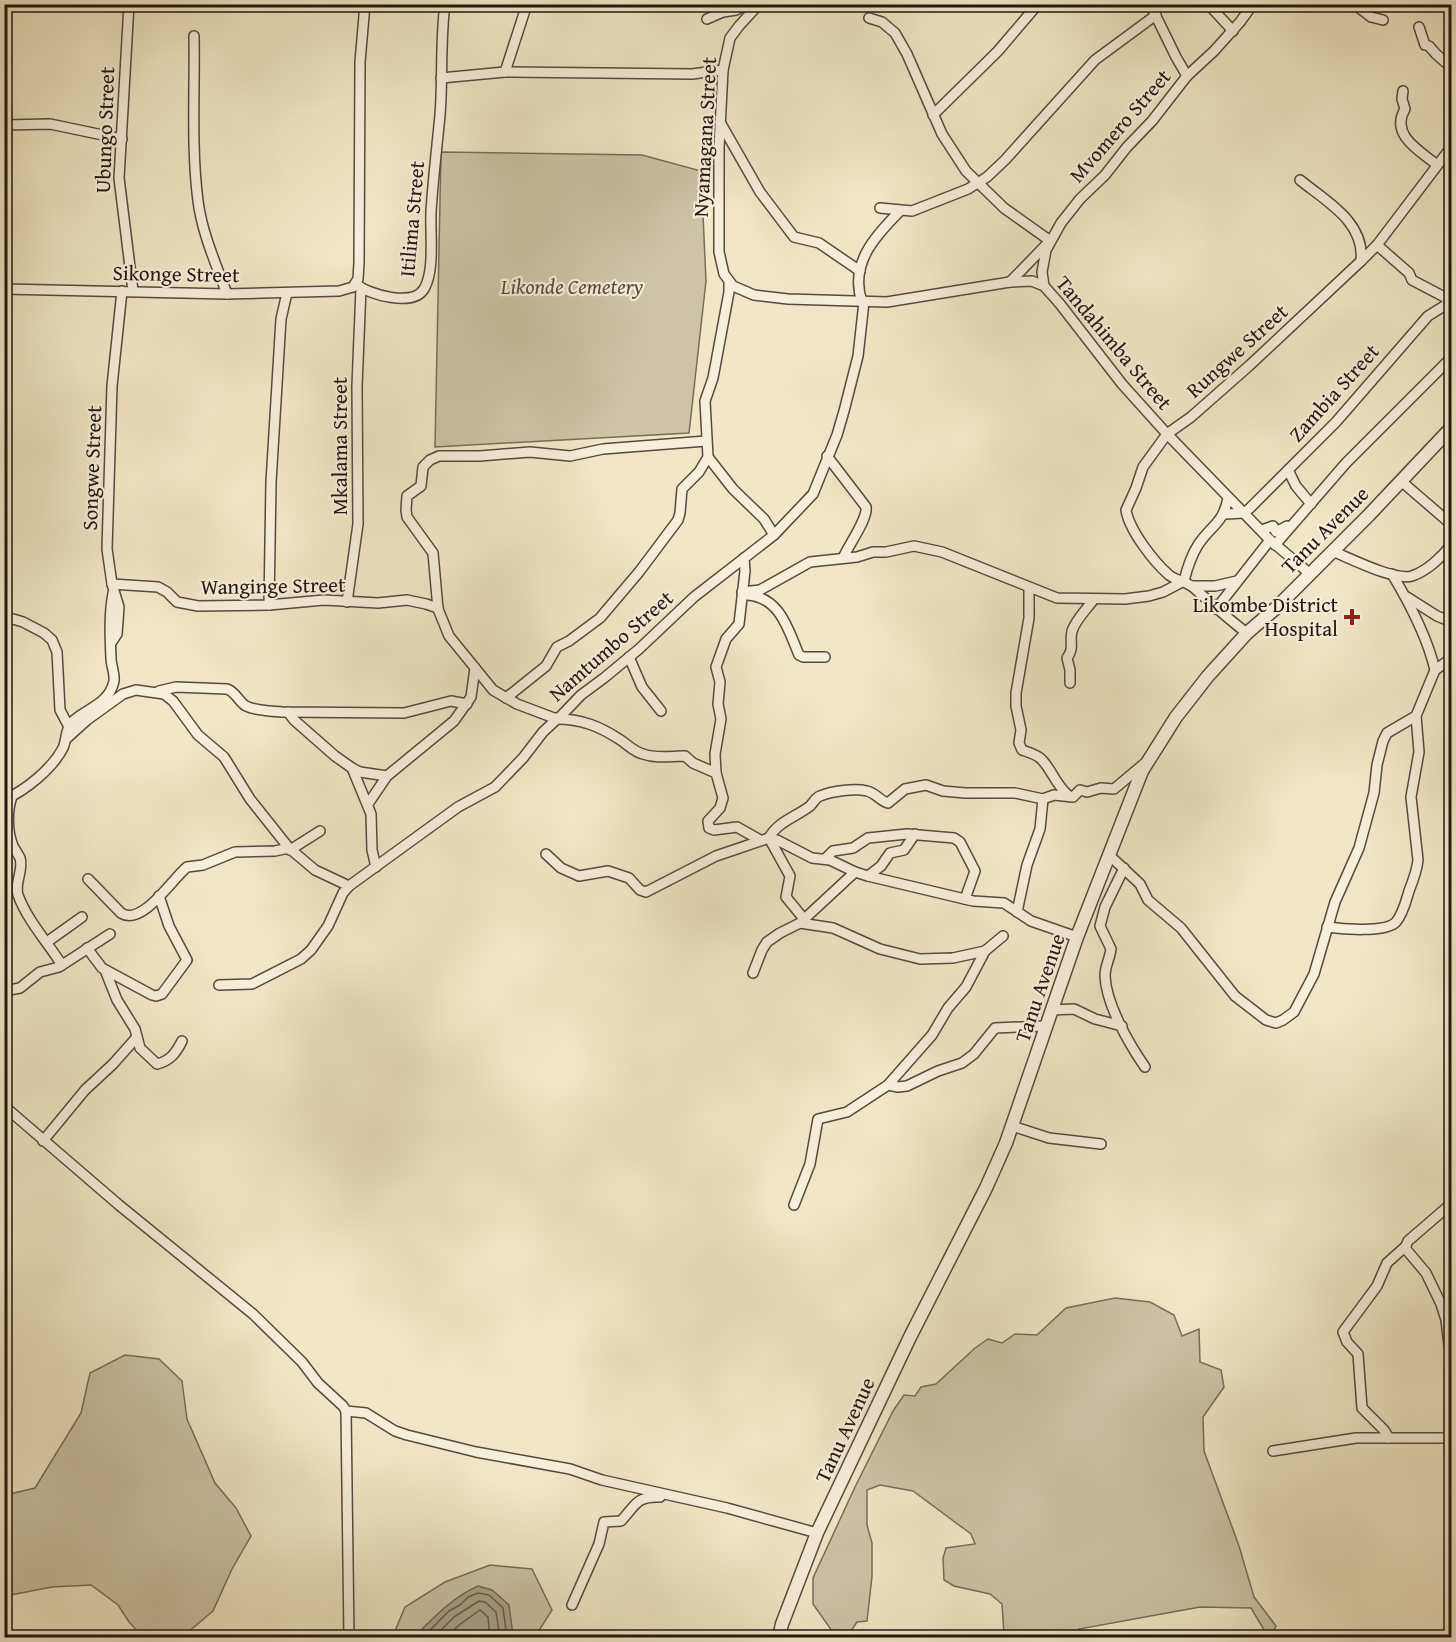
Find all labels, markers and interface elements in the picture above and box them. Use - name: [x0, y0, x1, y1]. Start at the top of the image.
- street label: Nyamagana Street: [685, 55, 724, 218]
- street label: Mvomero Street: [1061, 62, 1178, 189]
- street label: Ubungo Street: [87, 66, 122, 194]
- street label: Itilima Street: [391, 159, 432, 278]
- street label: Sikonge Street: [112, 257, 240, 290]
- street label: Tandahimba Street: [1049, 269, 1180, 417]
- park label: Likonde Cemetery: [500, 271, 643, 302]
- street label: Rungwe Street: [1179, 296, 1295, 405]
- street label: Zambia Street: [1281, 336, 1387, 449]
- street label: Mkalama Street: [324, 376, 355, 515]
- street label: Songwe Street: [74, 404, 109, 531]
- street label: Tanu Avenue: [1274, 479, 1376, 581]
- street label: Wanginge Street: [200, 569, 346, 602]
- street label: Namtumbo Street: [542, 582, 680, 709]
- place label: Likombe District Hospital: [1193, 589, 1339, 644]
- marker: Likombe District Hospital: [1343, 608, 1361, 626]
- street label: Tanu Avenue: [1006, 929, 1073, 1046]
- street label: Tanu Avenue: [807, 1372, 883, 1488]

